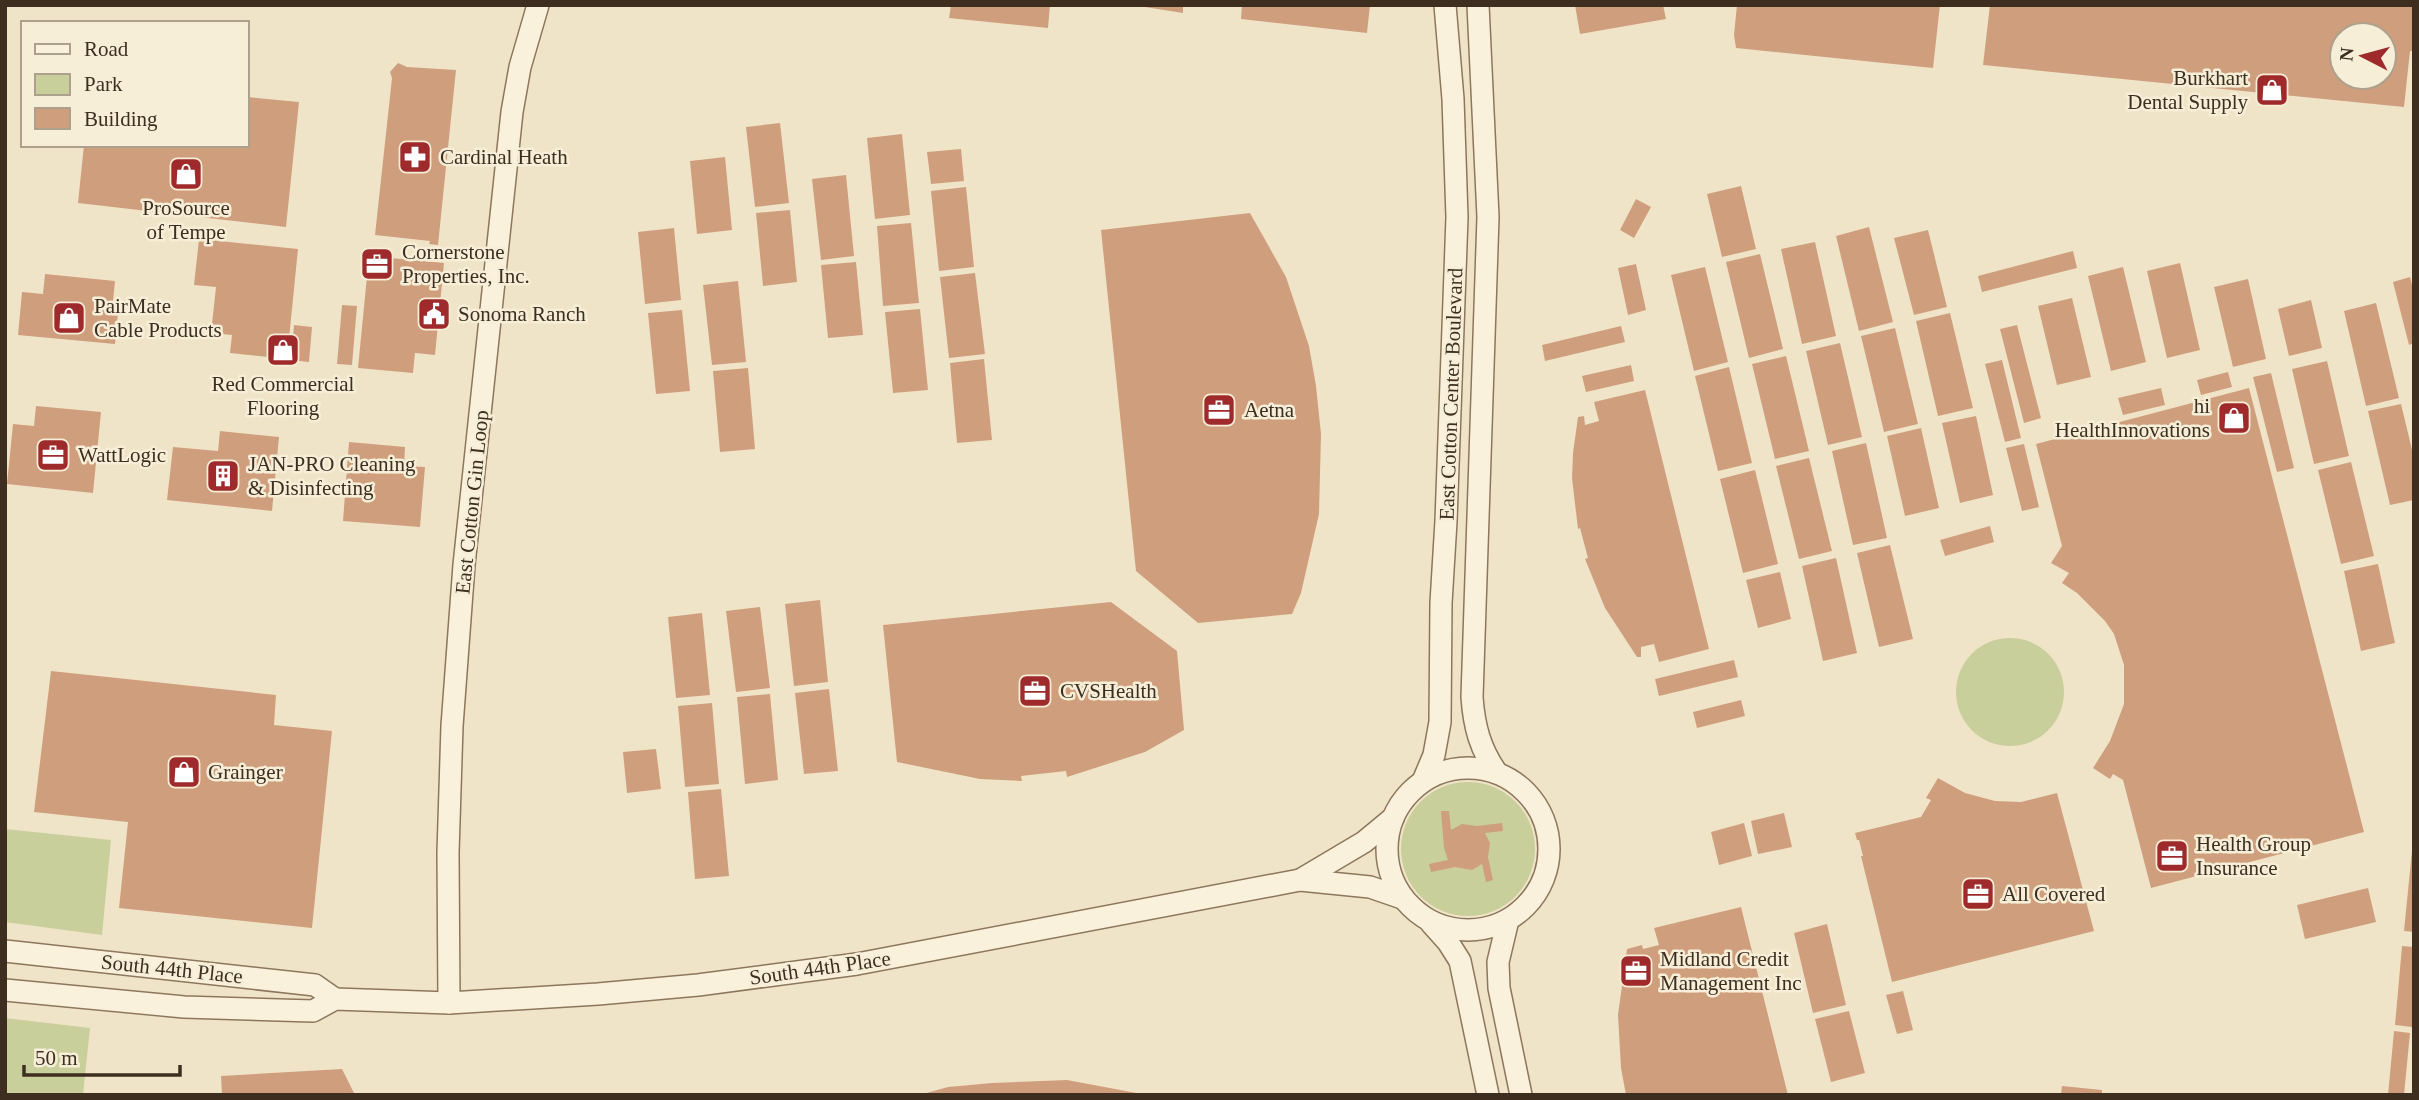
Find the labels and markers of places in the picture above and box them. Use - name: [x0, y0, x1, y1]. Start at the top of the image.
- place label: Burkhart Dental Supply: [2127, 66, 2248, 114]
- shop icon: Burkhart Dental Supply: [2253, 71, 2291, 109]
- pharmacy icon: Cardinal Heath: [396, 138, 434, 176]
- place label: Cardinal Heath: [440, 145, 568, 169]
- shop icon: ProSource of Tempe: [167, 155, 205, 193]
- place label: ProSource of Tempe: [142, 196, 230, 244]
- place label: Cornerstone Properties, Inc.: [402, 240, 530, 288]
- office icon: Cornerstone Properties, Inc.: [358, 245, 396, 283]
- place label: PairMate Cable Products: [94, 294, 222, 342]
- public building icon: Sonoma Ranch: [415, 295, 453, 333]
- shop icon: PairMate Cable Products: [50, 299, 88, 337]
- place label: Sonoma Ranch: [458, 302, 586, 326]
- shop icon: Red Commercial Flooring: [264, 331, 302, 369]
- place label: Red Commercial Flooring: [212, 372, 355, 420]
- office icon: Aetna: [1200, 391, 1238, 429]
- place label: hi HealthInnovations: [2055, 394, 2210, 442]
- place label: Aetna: [1244, 398, 1295, 422]
- shop icon: hi HealthInnovations: [2215, 399, 2253, 437]
- office icon: WattLogic: [34, 436, 72, 474]
- place label: WattLogic: [78, 443, 166, 467]
- place label: JAN-PRO Cleaning & Disinfecting: [248, 452, 416, 500]
- building icon: JAN-PRO Cleaning & Disinfecting: [204, 457, 242, 495]
- office icon: CVSHealth: [1016, 672, 1054, 710]
- place label: CVSHealth: [1060, 679, 1157, 703]
- shop icon: Grainger: [165, 753, 203, 791]
- place label: Grainger: [208, 760, 283, 784]
- place label: Health Group Insurance: [2196, 832, 2311, 880]
- office icon: Health Group Insurance: [2153, 837, 2191, 875]
- office icon: All Covered: [1959, 875, 1997, 913]
- place label: All Covered: [2002, 882, 2106, 906]
- place label: Midland Credit Management Inc: [1660, 947, 1802, 995]
- office icon: Midland Credit Management Inc: [1617, 952, 1655, 990]

